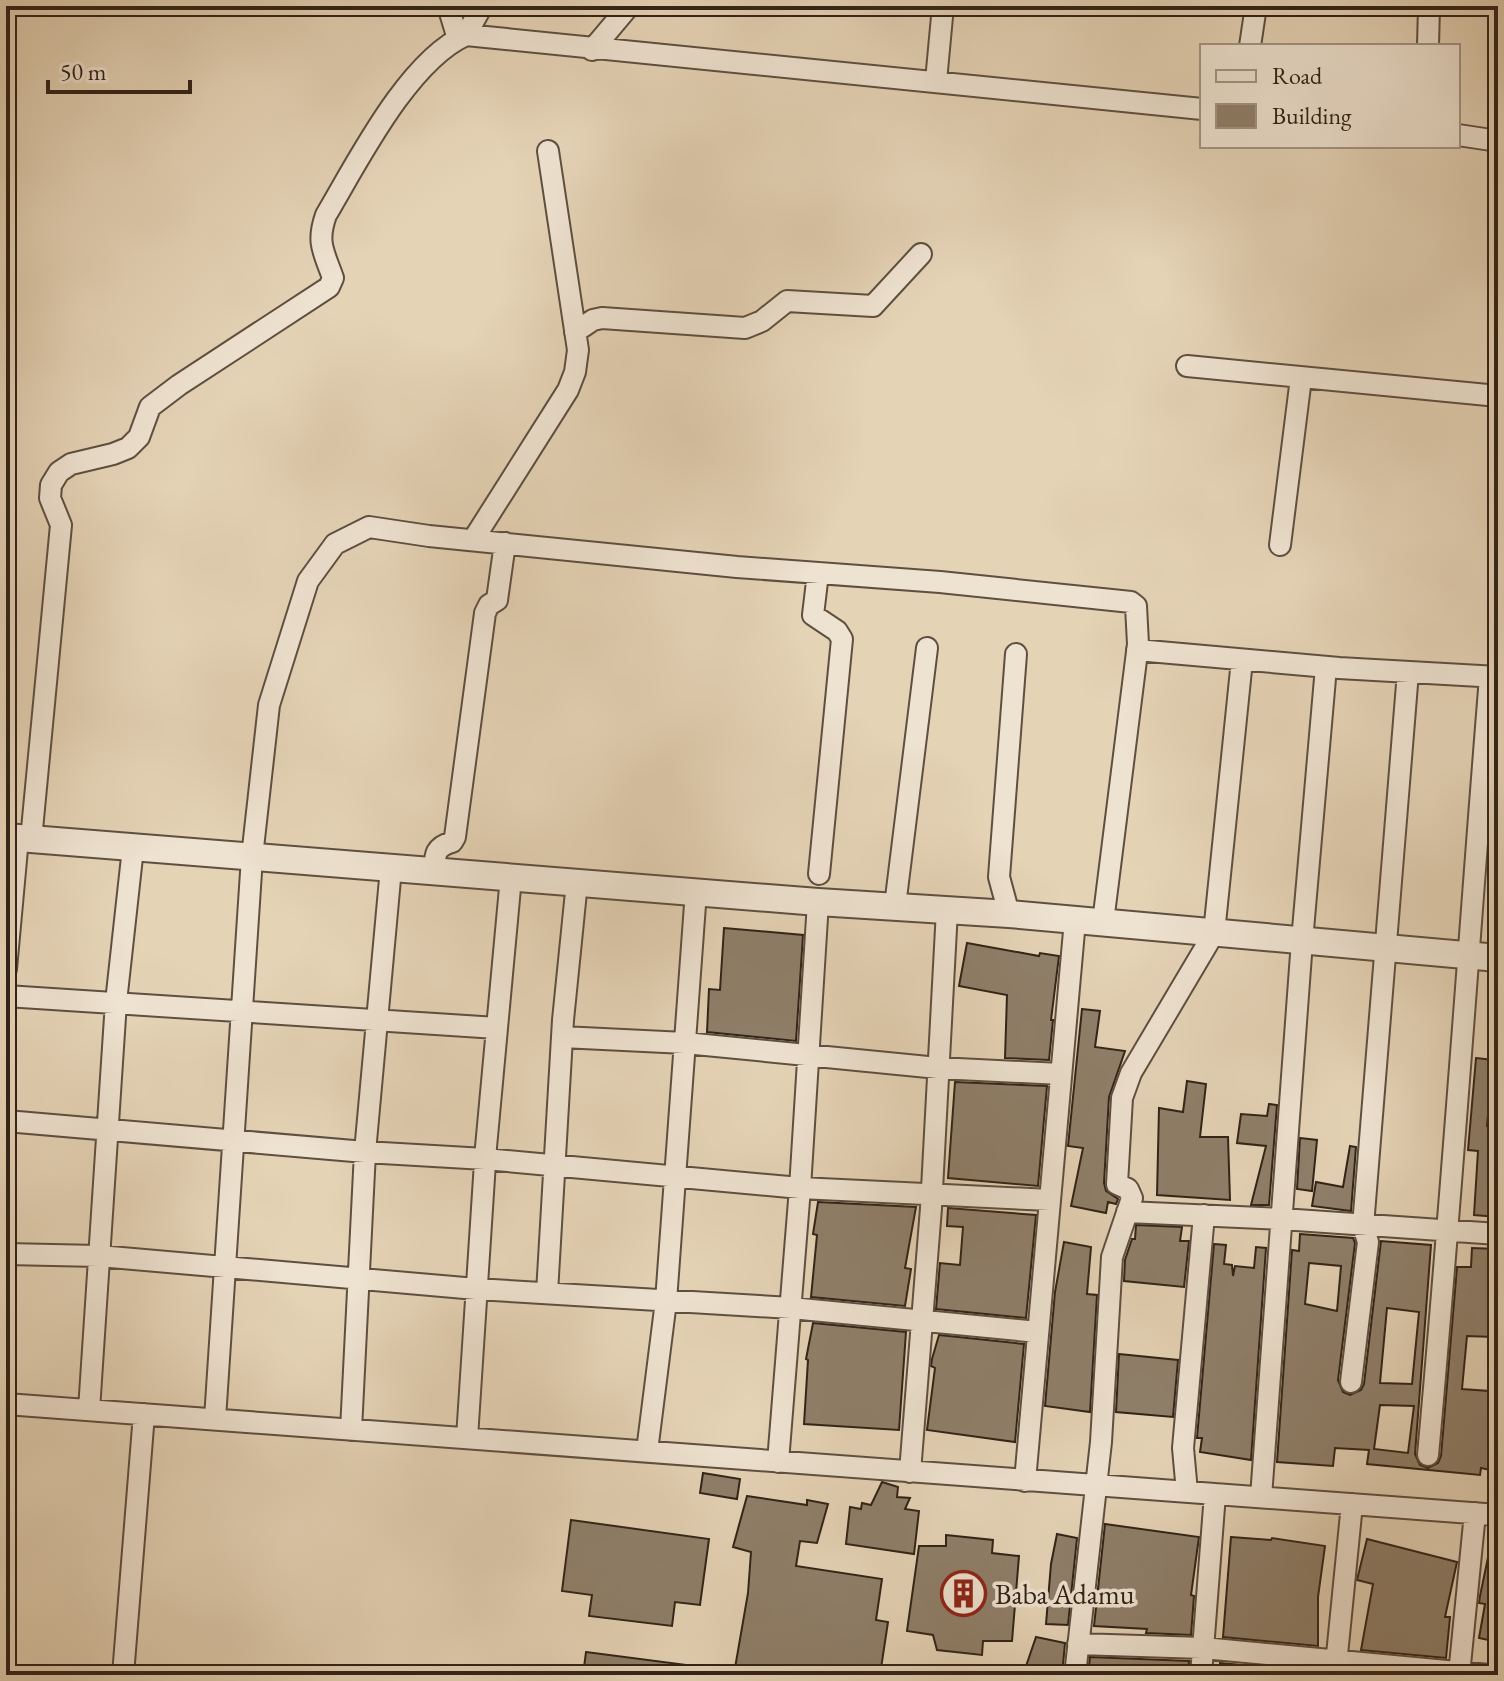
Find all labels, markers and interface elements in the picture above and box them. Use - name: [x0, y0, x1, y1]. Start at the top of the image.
- scale bar: [48, 44, 190, 94]
- legend: [1200, 44, 1460, 148]
- text: 50 m: [60, 56, 107, 87]
- text: Road: [1272, 60, 1323, 91]
- text: Building: [1272, 100, 1352, 131]
- building icon: Baba Adamu: [940, 1570, 988, 1618]
- place label: Baba Adamu: [995, 1576, 1135, 1612]

